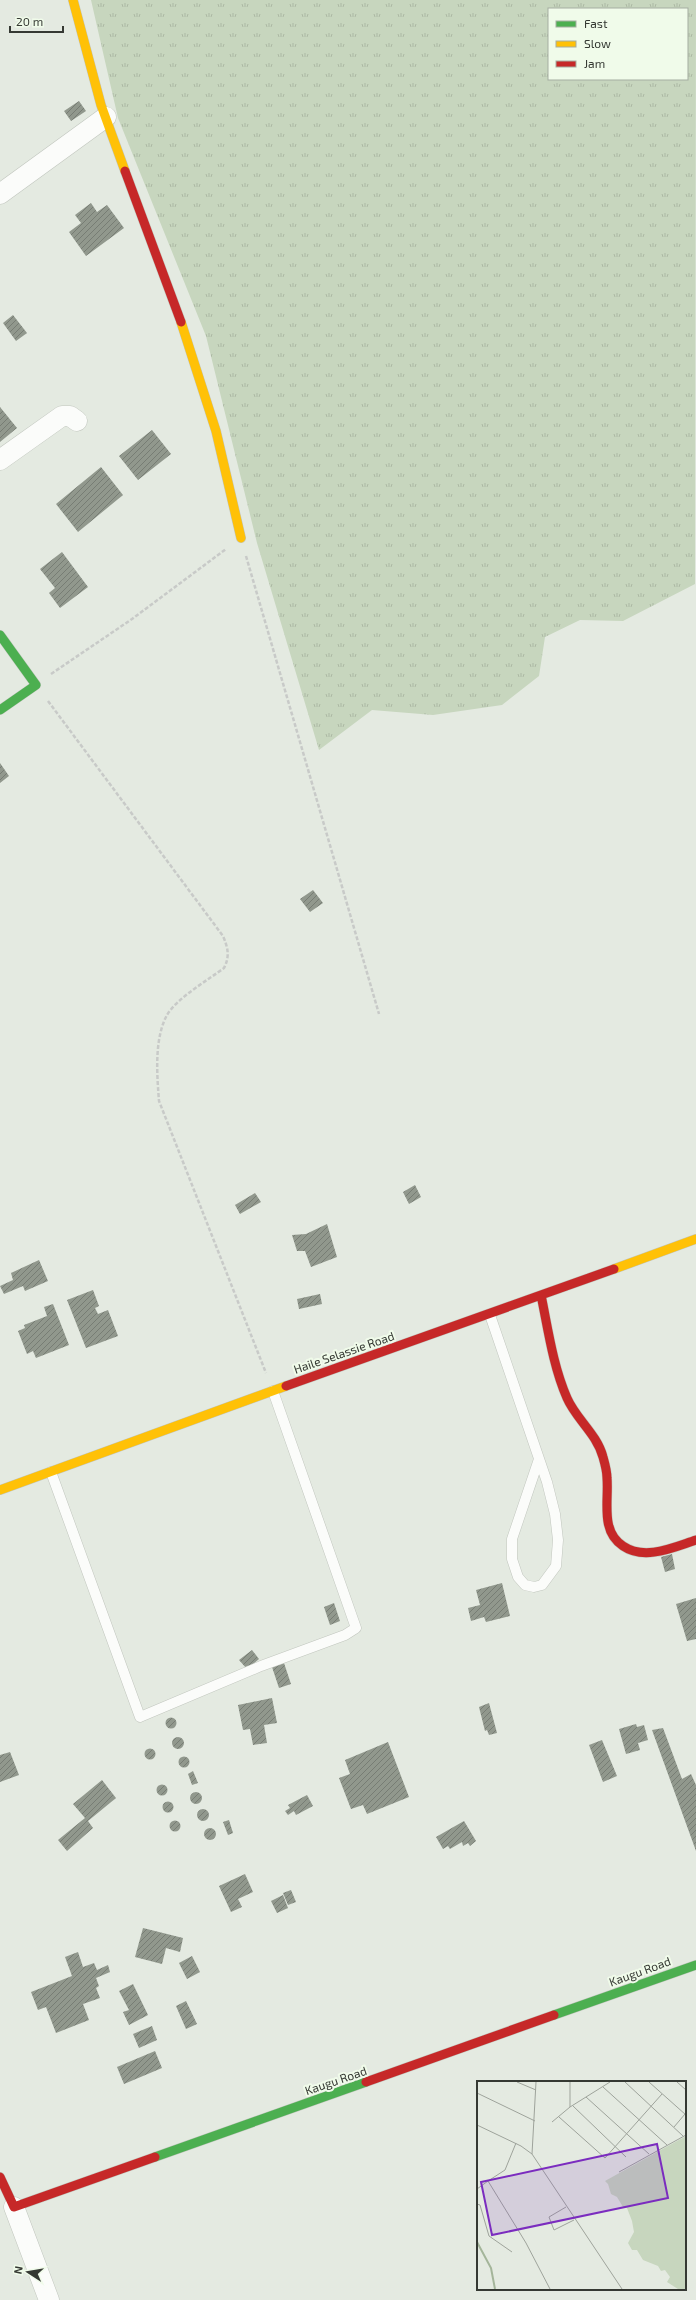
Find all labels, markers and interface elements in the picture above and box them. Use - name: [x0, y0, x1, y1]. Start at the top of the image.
- scale bar: [10, 8, 63, 34]
- legend: [548, 8, 688, 80]
- text: 20 m: [16, 14, 43, 28]
- text: Fast: [584, 16, 608, 30]
- text: Slow: [584, 36, 611, 50]
- text: Jam: [584, 56, 605, 70]
- street label: Haile Selassie Road: [292, 1328, 396, 1376]
- street label: Kaugu Road: [607, 1953, 672, 1989]
- street label: Kaugu Road: [303, 2063, 368, 2097]
- inset map: [477, 2081, 686, 2290]
- north arrow: [8, 2252, 48, 2292]
- text: N: [11, 2265, 25, 2275]

